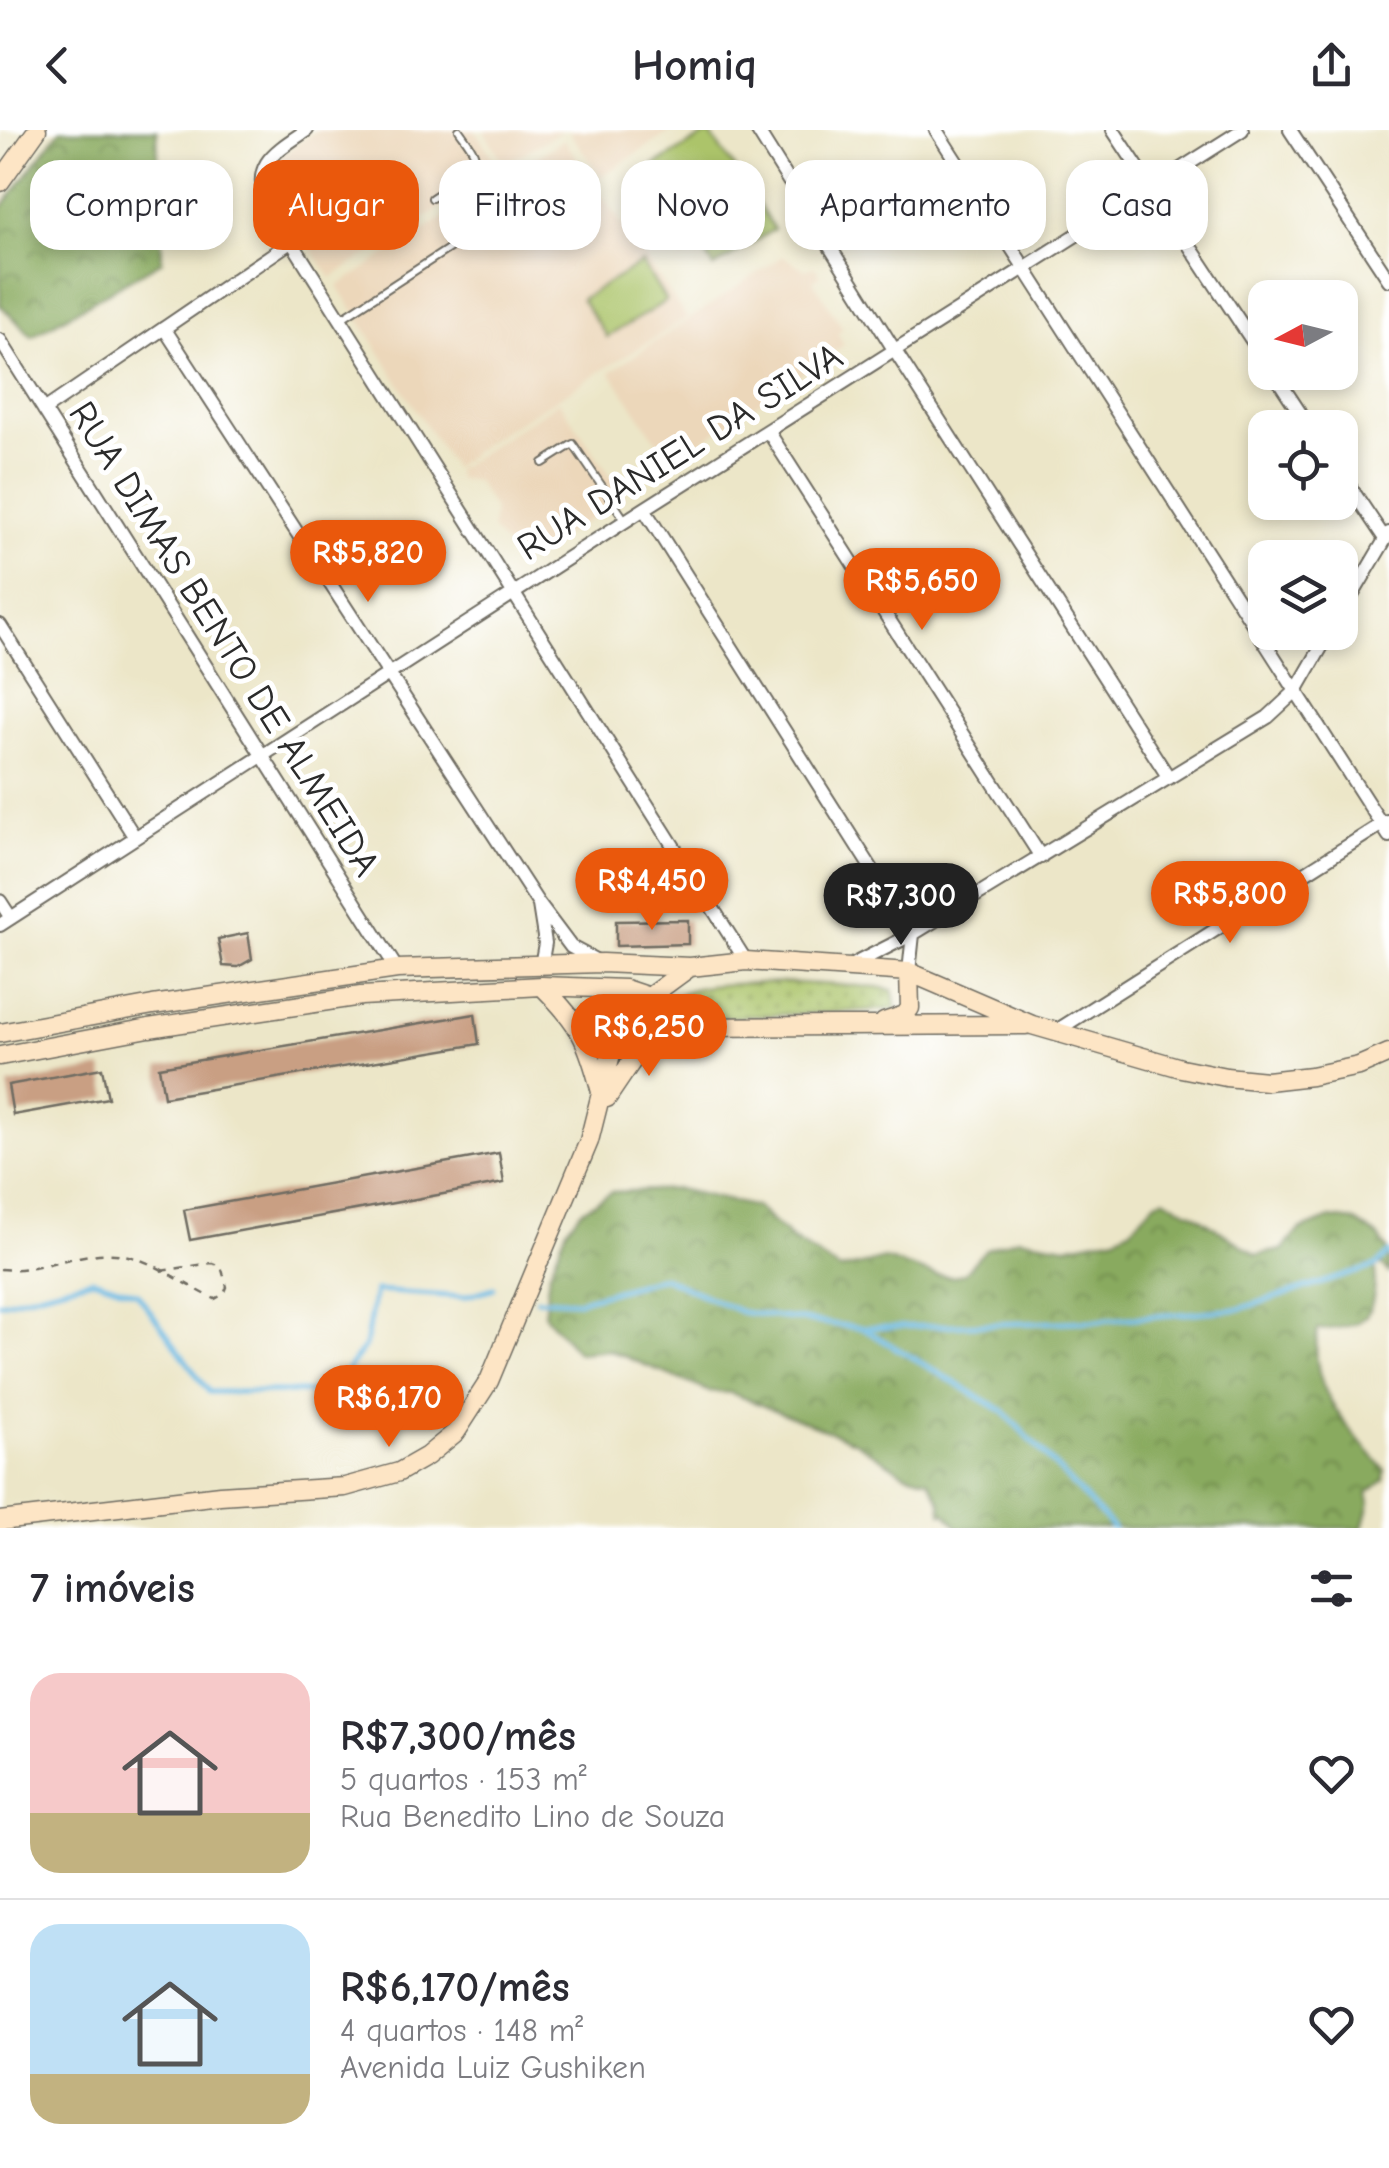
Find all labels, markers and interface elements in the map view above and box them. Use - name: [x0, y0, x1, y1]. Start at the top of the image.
- icon: back: [30, 38, 85, 93]
- icon: share: [1304, 38, 1359, 93]
- text: Homiq: [632, 39, 757, 91]
- chip: Comprar: [30, 160, 233, 250]
- chip: Alugar: [253, 160, 419, 250]
- chip: Filtros: [439, 160, 601, 250]
- chip: Novo: [621, 160, 765, 250]
- chip: Apartamento: [785, 160, 1046, 250]
- chip: Casa: [1066, 160, 1208, 250]
- north arrow: [1248, 280, 1358, 390]
- map controls: [1248, 280, 1358, 650]
- street label: RUA DANIEL DA SILVA: [510, 334, 850, 570]
- street label: RUA DIMAS BENTO DE ALMEIDA: [59, 394, 389, 884]
- button: locate: [1248, 410, 1358, 520]
- pin: R$5,820: [276, 520, 460, 605]
- text: R$5,820: [312, 534, 424, 571]
- button: layers: [1248, 540, 1358, 650]
- pin: R$5,650: [830, 548, 1014, 633]
- text: R$5,650: [865, 562, 979, 599]
- pin: R$4,450: [560, 848, 744, 933]
- pin: R$5,800: [1138, 861, 1322, 946]
- text: R$4,450: [597, 862, 707, 899]
- pin: R$7,300: [809, 863, 993, 948]
- text: R$5,800: [1173, 875, 1287, 912]
- text: R$7,300: [846, 877, 956, 914]
- pin: R$6,250: [557, 994, 741, 1079]
- text: R$6,250: [593, 1008, 705, 1045]
- pin: R$6,170: [297, 1365, 481, 1450]
- text: R$6,170: [336, 1379, 442, 1416]
- icon: filters: [1304, 1561, 1359, 1616]
- text: 7 imóveis: [30, 1564, 195, 1613]
- text: R$7,300/mês: [340, 1712, 576, 1761]
- icon: home: [110, 1713, 230, 1833]
- icon: heart: [1304, 1746, 1359, 1801]
- text: 5 quartos · 153 m²: [340, 1761, 587, 1798]
- text: Rua Benedito Lino de Souza: [340, 1798, 725, 1835]
- text: R$6,170/mês: [340, 1963, 570, 2012]
- icon: home: [110, 1964, 230, 2084]
- icon: heart: [1304, 1997, 1359, 2052]
- text: 4 quartos · 148 m²: [340, 2012, 583, 2049]
- text: Avenida Luiz Gushiken: [340, 2049, 646, 2086]

